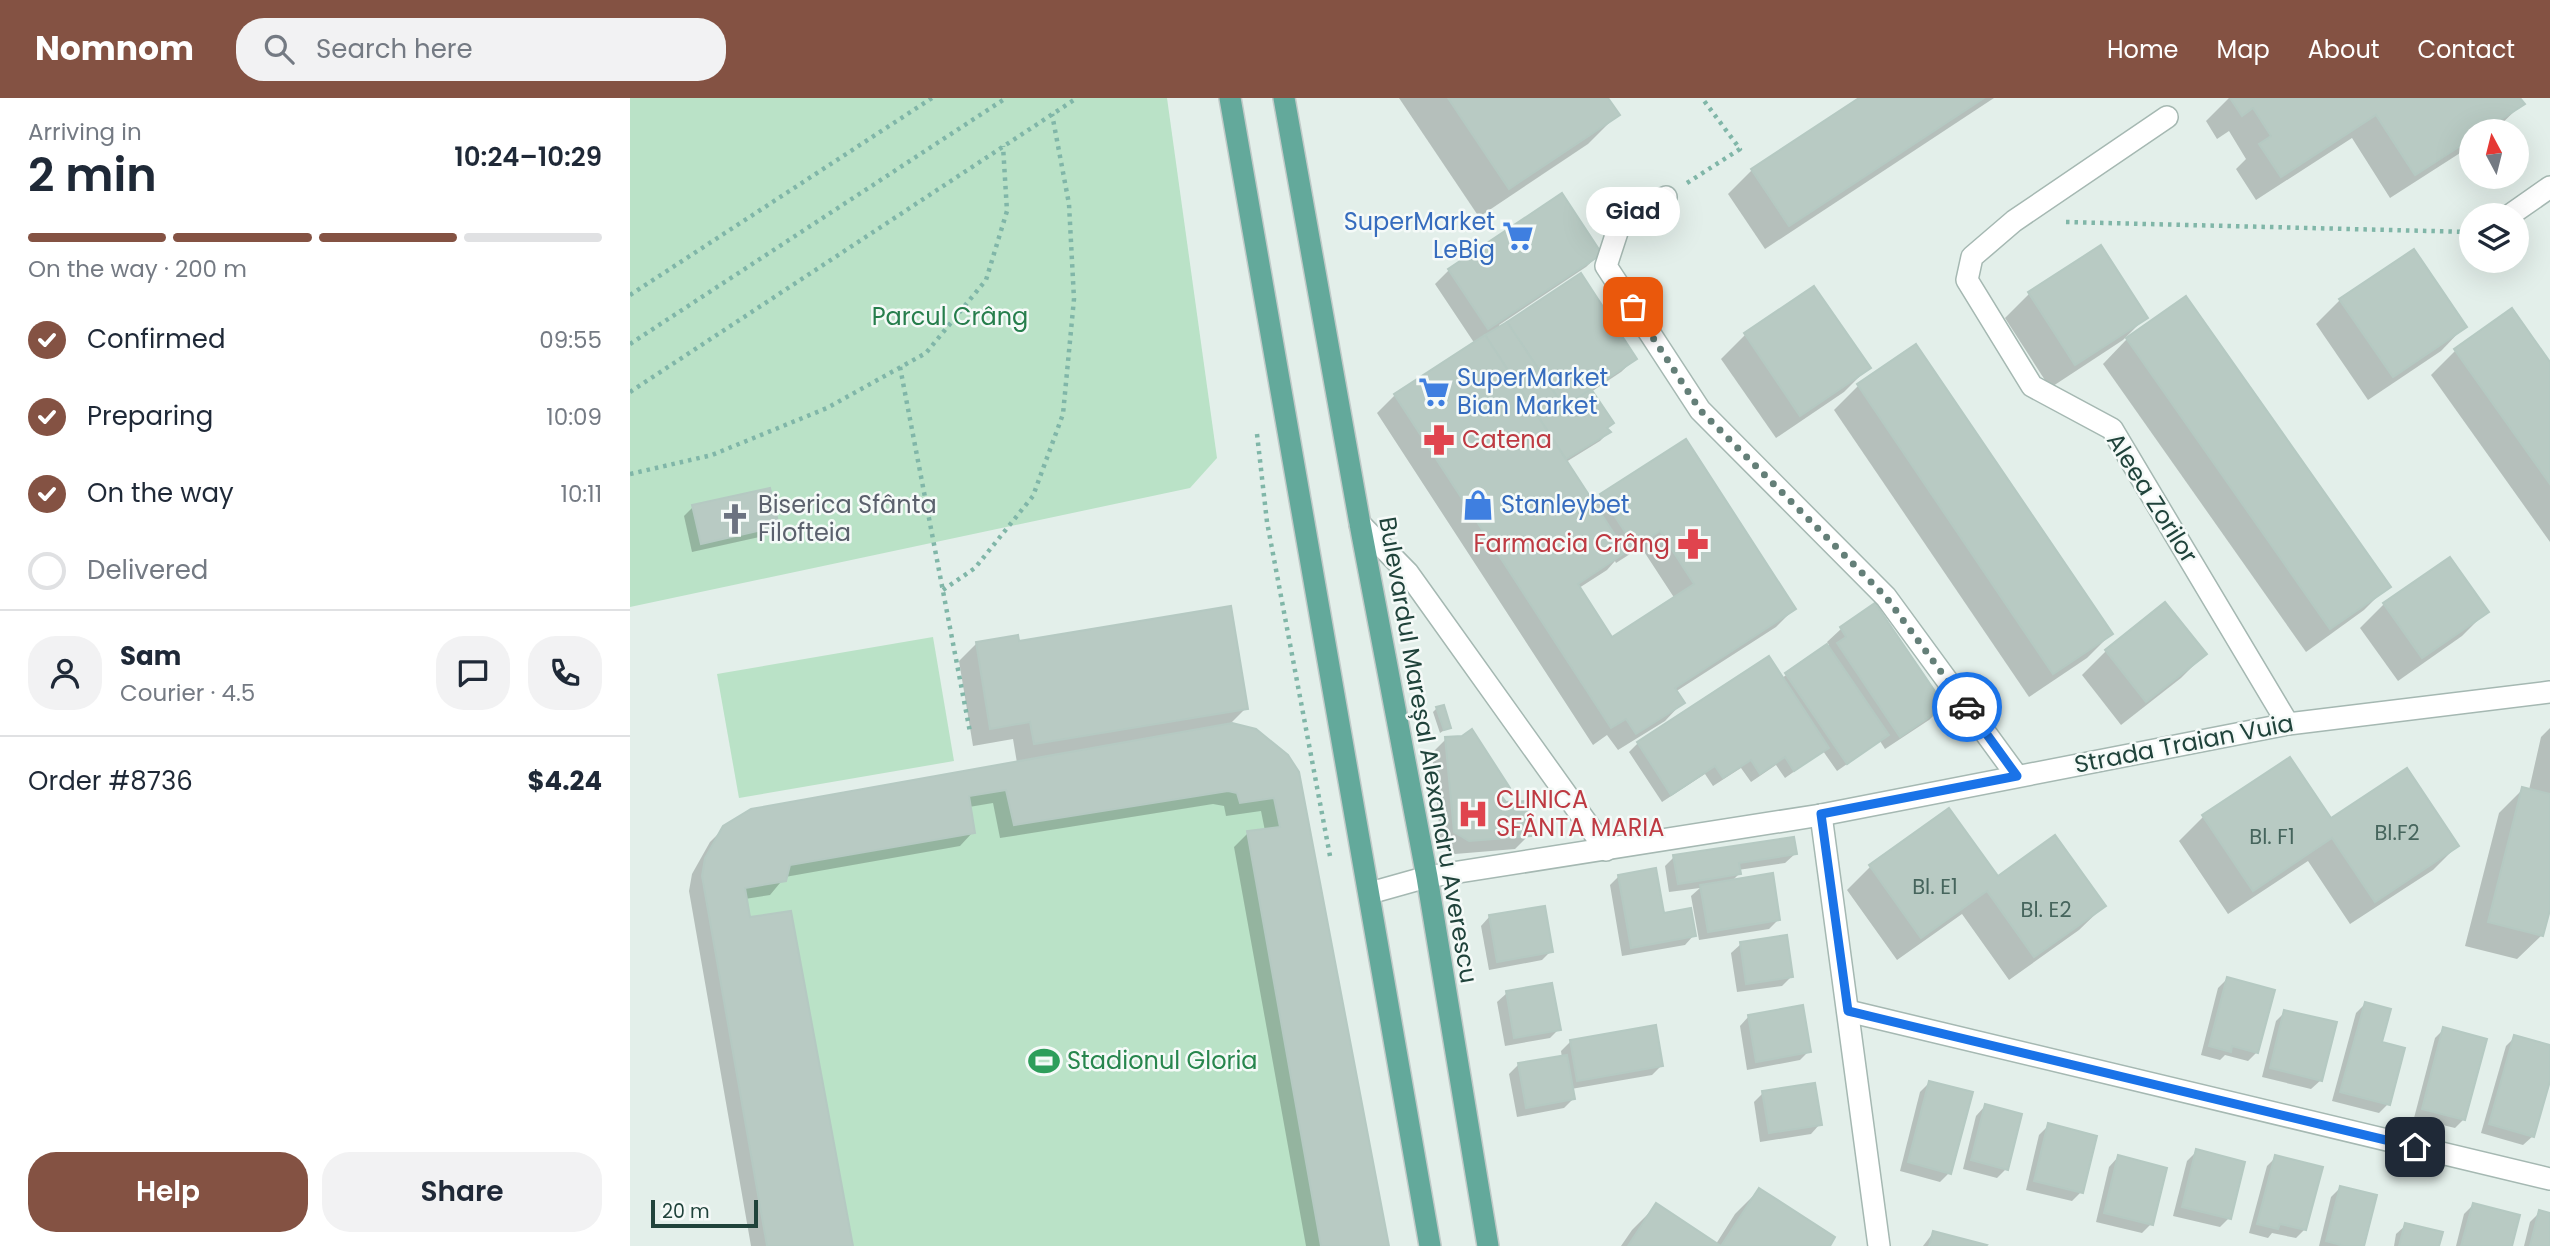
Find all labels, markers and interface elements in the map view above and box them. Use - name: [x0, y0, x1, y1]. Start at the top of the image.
- search box: [236, 18, 726, 81]
- text: Nomnom: [35, 25, 194, 72]
- icon: search: [260, 30, 298, 68]
- text: Search here: [316, 31, 473, 67]
- text: Home: [2107, 33, 2179, 66]
- text: Map: [2217, 33, 2270, 66]
- text: About: [2308, 33, 2379, 66]
- text: Contact: [2417, 33, 2515, 66]
- text: Arriving in: [28, 116, 142, 148]
- north arrow: [2459, 119, 2529, 189]
- map controls: [2459, 119, 2529, 273]
- text: 10:24–10:29: [454, 139, 602, 175]
- text: 2 min: [28, 143, 157, 207]
- callout: Giad: [1586, 188, 1680, 237]
- text: Giad: [1605, 195, 1661, 227]
- button: layers: [2459, 203, 2529, 273]
- place label: SuperMarket LeBig: [1344, 205, 1495, 266]
- supermarket icon: SuperMarket LeBig: [1501, 219, 1535, 253]
- text: On the way · 200 m: [28, 253, 247, 285]
- pin: [1603, 277, 1663, 337]
- icon: bag: [1614, 288, 1652, 326]
- park label: Parcul Crâng: [872, 300, 1028, 333]
- icon: check: [28, 321, 66, 359]
- text: Confirmed: [87, 321, 225, 357]
- text: 09:55: [539, 324, 602, 356]
- place label: SuperMarket Bian Market: [1457, 361, 1608, 422]
- supermarket icon: SuperMarket Bian Market: [1417, 375, 1451, 409]
- icon: check: [28, 398, 66, 436]
- text: Preparing: [87, 398, 213, 434]
- text: 10:09: [546, 401, 602, 433]
- pharmacy icon: Catena: [1422, 423, 1456, 457]
- place label: Catena: [1462, 423, 1552, 456]
- street label: Aleea Zorilor: [2099, 426, 2206, 569]
- icon: check: [28, 475, 66, 513]
- text: On the way: [87, 475, 234, 511]
- text: 10:11: [561, 478, 602, 510]
- place label: Biserica Sfânta Filofteia: [758, 488, 937, 549]
- shop icon: Stanleybet: [1461, 488, 1495, 522]
- place label: Stanleybet: [1501, 488, 1630, 521]
- church icon: Biserica Sfânta Filofteia: [718, 502, 752, 536]
- street label: Bulevardul Mareșal Alexandru Averescu: [1371, 514, 1486, 986]
- place label: Farmacia Crâng: [1473, 527, 1670, 560]
- pharmacy icon: Farmacia Crâng: [1676, 527, 1710, 561]
- text: Delivered: [87, 552, 208, 588]
- button: person: [28, 636, 102, 710]
- button: chat: [436, 636, 510, 710]
- button: phone: [528, 636, 602, 710]
- text: Sam: [120, 638, 181, 674]
- courier: [1932, 672, 2002, 742]
- text: Courier · 4.5: [120, 677, 255, 709]
- icon: car: [1948, 688, 1986, 726]
- street label: Strada Traian Vuia: [2071, 706, 2296, 781]
- text: Order #8736: [28, 763, 193, 799]
- text: $4.24: [528, 763, 602, 799]
- place label: CLINICA SFÂNTA MARIA: [1496, 783, 1664, 844]
- hospital icon: CLINICA SFÂNTA MARIA: [1456, 797, 1490, 831]
- house number: Bl.F2: [2374, 818, 2420, 847]
- house number: Bl. F1: [2249, 822, 2295, 851]
- house number: Bl. E1: [1912, 872, 1958, 901]
- house number: Bl. E2: [2021, 895, 2071, 924]
- sports icon: Stadionul Gloria: [1027, 1044, 1061, 1078]
- place label: Stadionul Gloria: [1067, 1044, 1258, 1077]
- pin: [2385, 1117, 2445, 1177]
- icon: home: [2396, 1128, 2434, 1166]
- button: Help: [28, 1152, 308, 1232]
- button: Share: [322, 1152, 602, 1232]
- scale bar: [651, 1197, 758, 1229]
- text: 20 m: [662, 1198, 710, 1225]

